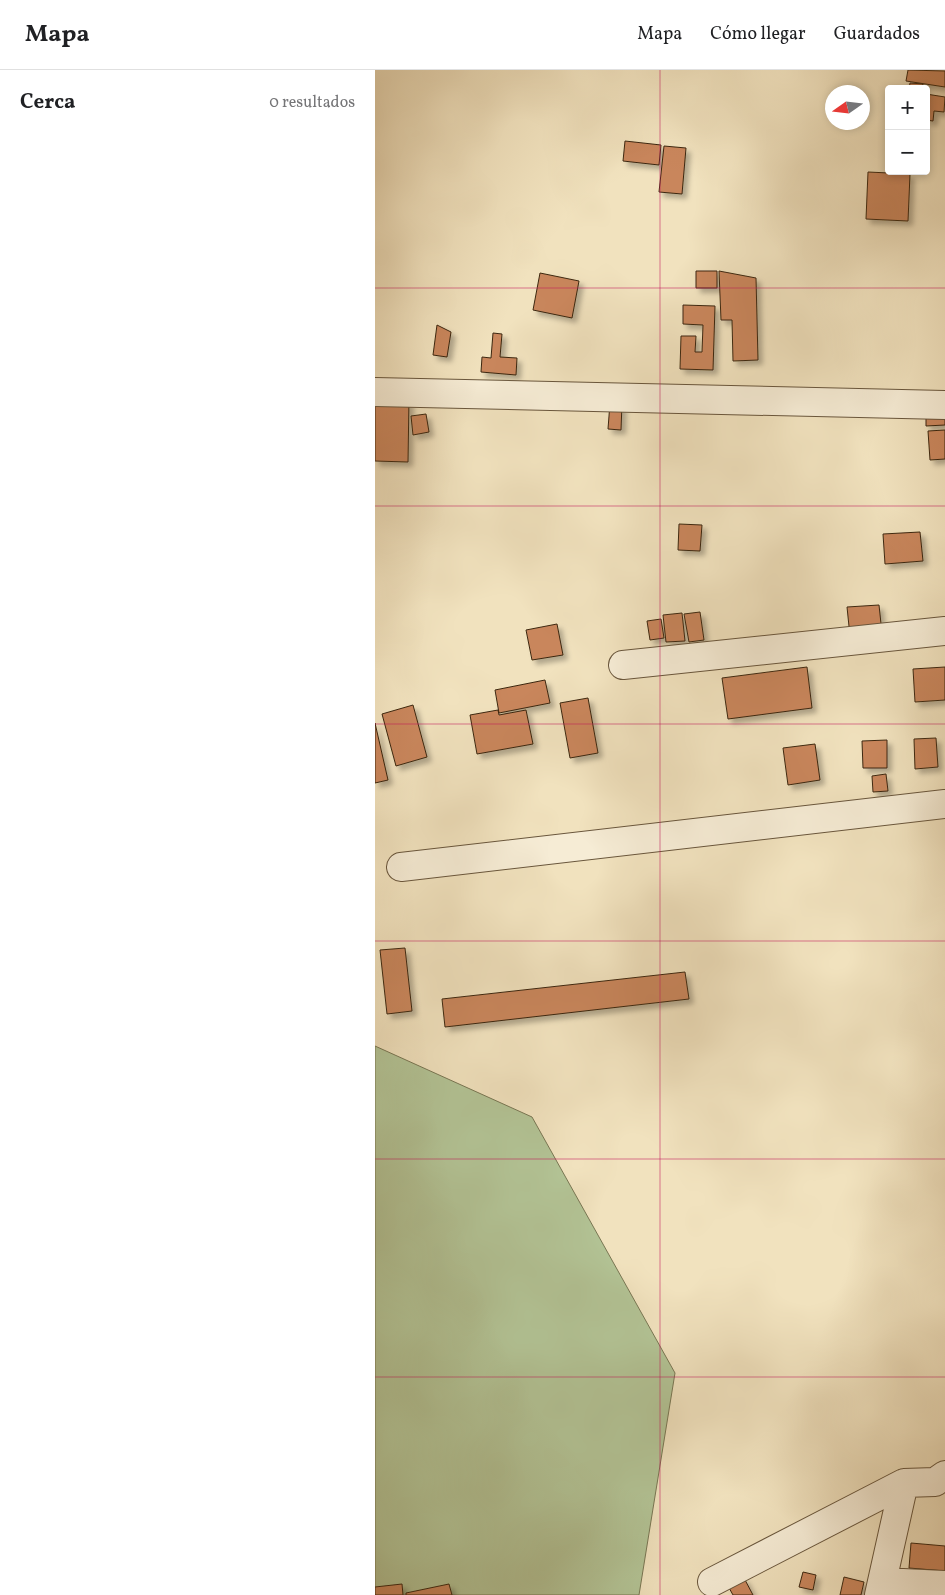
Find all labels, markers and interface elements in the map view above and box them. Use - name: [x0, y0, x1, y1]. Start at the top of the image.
- text: Mapa: [25, 18, 90, 52]
- text: Mapa: [637, 22, 682, 47]
- text: Cómo llegar: [710, 22, 806, 47]
- text: Guardados: [834, 22, 920, 47]
- north arrow: [825, 85, 870, 130]
- map controls: [885, 85, 930, 175]
- button: +: [885, 85, 930, 130]
- text: Cerca: [20, 88, 75, 117]
- text: 0 resultados: [269, 92, 355, 114]
- button: −: [885, 130, 930, 175]

